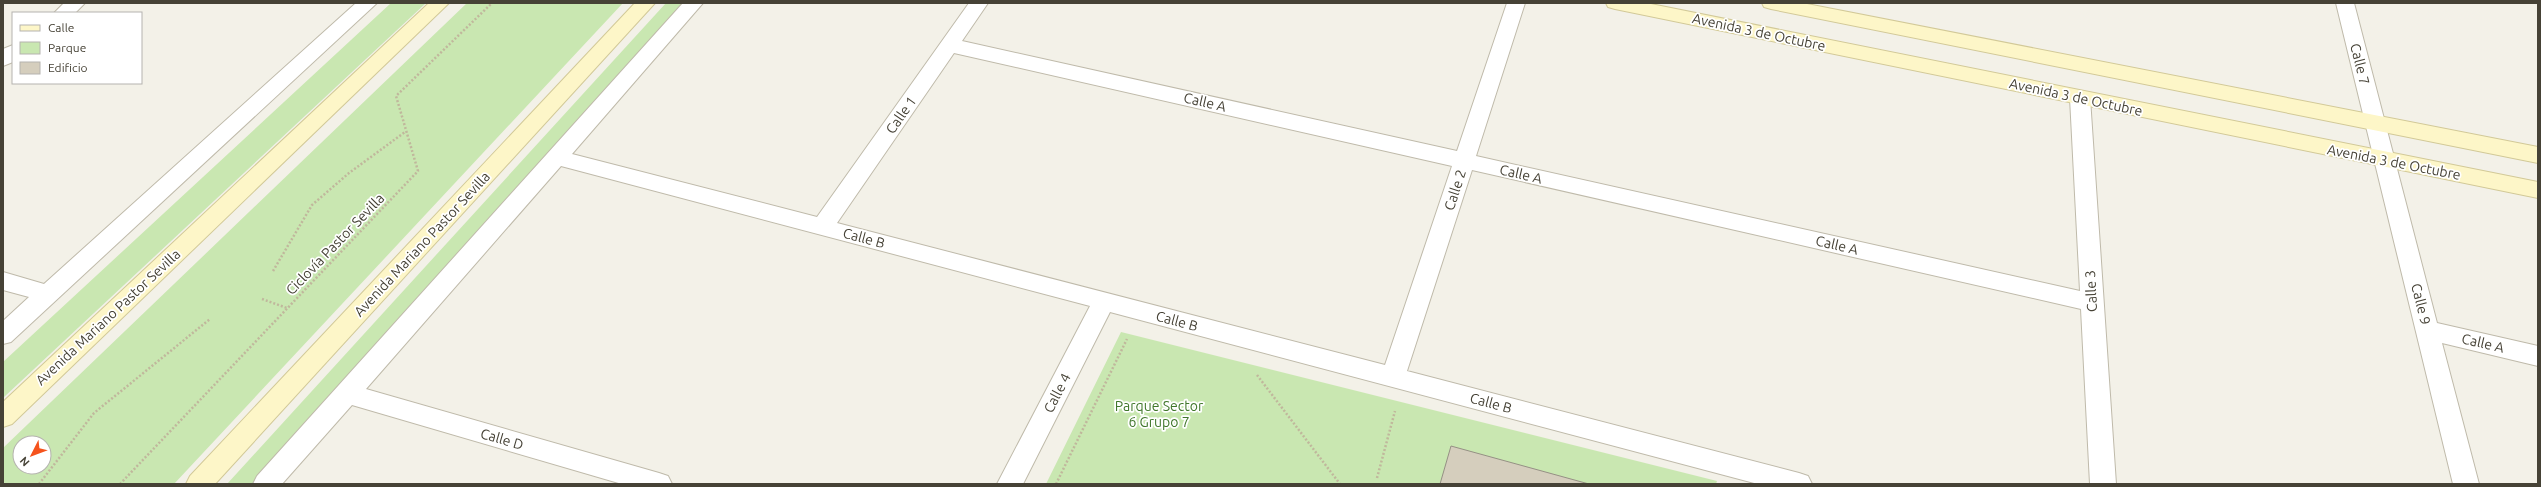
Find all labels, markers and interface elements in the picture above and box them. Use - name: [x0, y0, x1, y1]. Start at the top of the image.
- street label: Avenida 3 de Octubre: [1691, 10, 1827, 54]
- legend: [12, 12, 142, 84]
- text: Calle: [48, 21, 74, 34]
- text: Parque: [48, 41, 86, 54]
- street label: Calle 7: [2347, 42, 2373, 86]
- text: Edificio: [48, 61, 88, 74]
- street label: Avenida 3 de Octubre: [2008, 75, 2144, 119]
- street label: Calle A: [1182, 89, 1228, 115]
- street label: Calle 1: [882, 93, 920, 137]
- street label: Avenida 3 de Octubre: [2326, 141, 2462, 183]
- street label: Calle A: [1498, 161, 1544, 187]
- street label: Avenida Mariano Pastor Sevilla: [351, 168, 493, 320]
- street label: Calle 2: [1441, 168, 1469, 212]
- street label: Ciclovía Pastor Sevilla: [283, 190, 387, 298]
- street label: Calle B: [841, 225, 887, 251]
- street label: Calle A: [1814, 232, 1860, 258]
- street label: Avenida Mariano Pastor Sevilla: [32, 246, 184, 388]
- street label: Calle 3: [2082, 270, 2100, 312]
- street label: Calle 9: [2408, 282, 2434, 326]
- street label: Calle B: [1154, 308, 1200, 334]
- street label: Calle A: [2460, 330, 2506, 356]
- street label: Calle 4: [1040, 371, 1074, 415]
- street label: Calle B: [1468, 390, 1514, 416]
- park label: Parque Sector 6 Grupo 7: [1115, 398, 1204, 430]
- street label: Calle D: [479, 425, 525, 453]
- north arrow: [12, 435, 52, 475]
- text: N: [17, 455, 32, 469]

